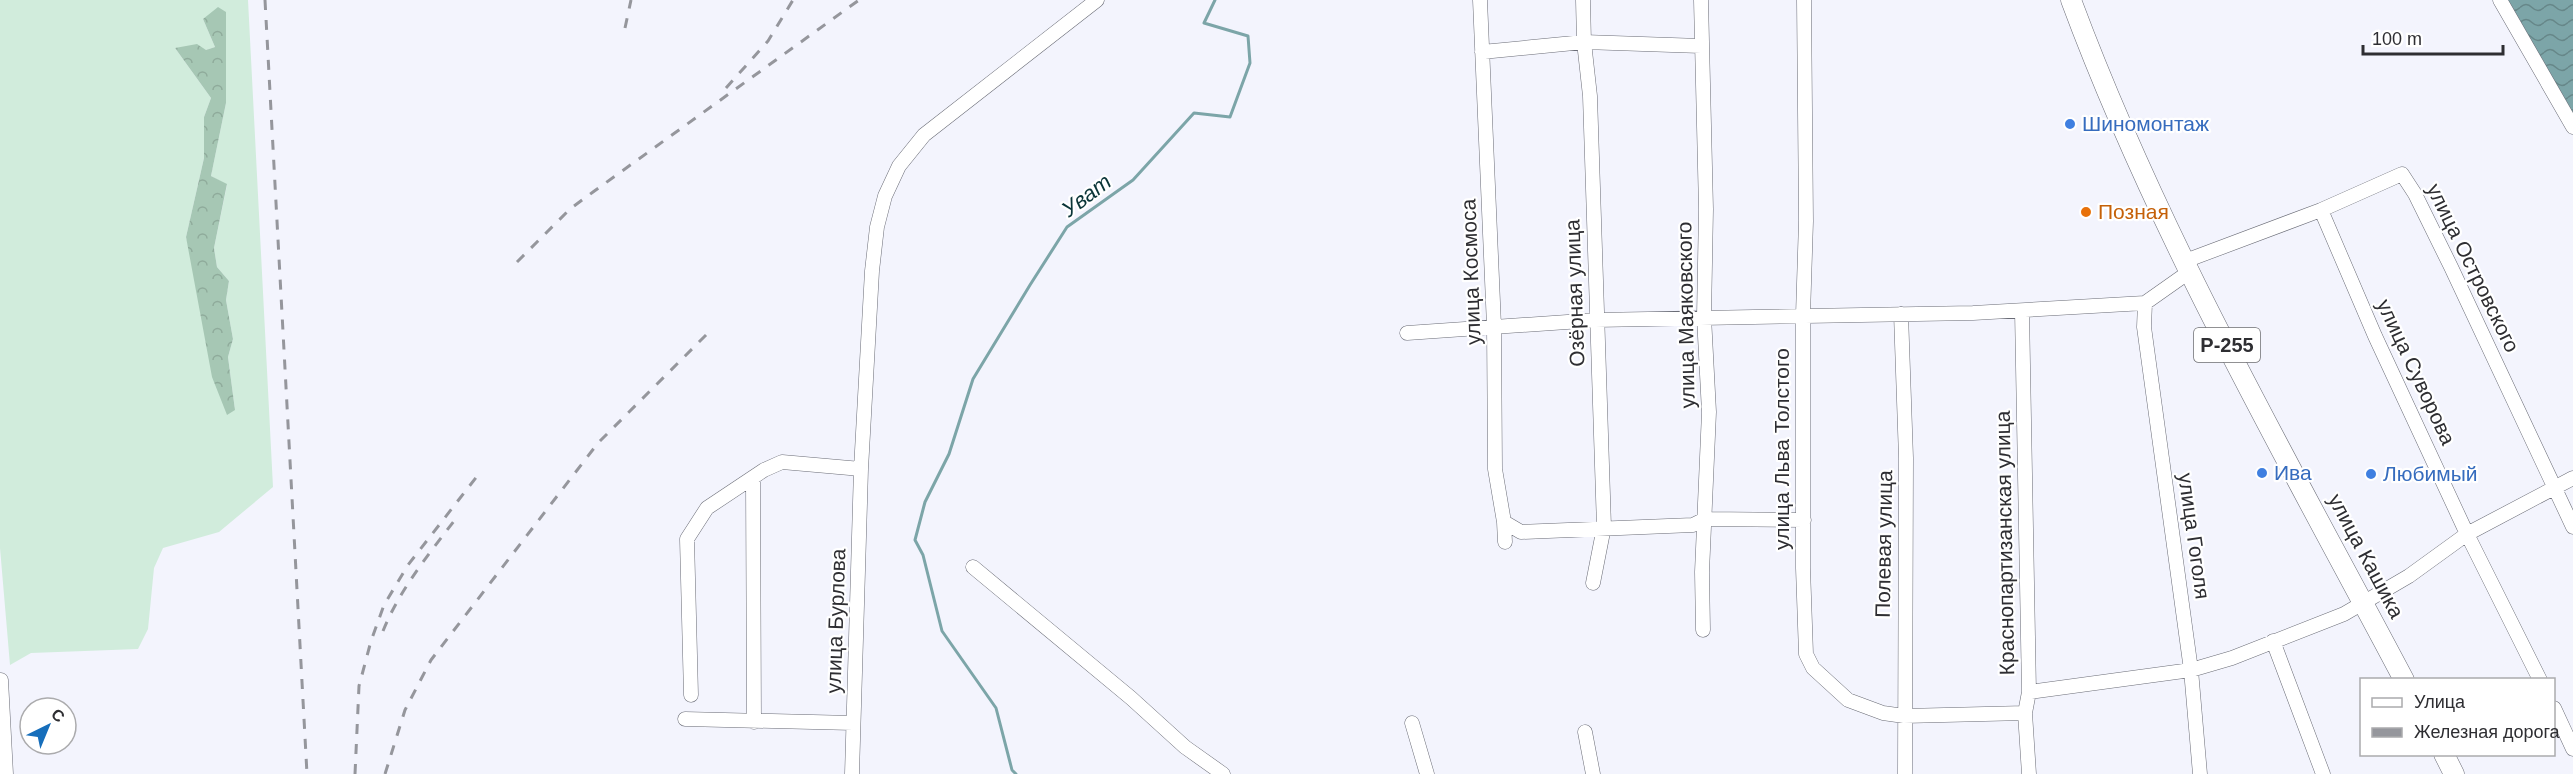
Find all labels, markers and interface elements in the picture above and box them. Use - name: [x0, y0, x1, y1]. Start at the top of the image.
- scale bar: [2363, 18, 2502, 56]
- text: 100 m: [2372, 29, 2422, 49]
- place label: Шиномонтаж: [2082, 112, 2209, 135]
- marker: Шиномонтаж: [2063, 117, 2077, 131]
- water label: Уват: [1056, 169, 1116, 223]
- street label: улица Островского: [2423, 180, 2524, 356]
- street label: улица Космоса: [1456, 198, 1485, 346]
- place label: Позная: [2098, 200, 2169, 223]
- marker: Позная: [2079, 205, 2093, 219]
- street label: Озёрная улица: [1560, 219, 1589, 367]
- street label: улица Маяковского: [1672, 221, 1699, 409]
- street label: улица Суворова: [2373, 295, 2460, 448]
- road number: Р-255: [2194, 328, 2260, 362]
- street label: улица Льва Толстого: [1770, 348, 1793, 550]
- street label: Краснопартизанская улица: [1991, 410, 2018, 676]
- place label: Ива: [2274, 461, 2312, 484]
- place label: Любимый: [2383, 462, 2478, 485]
- marker: Ива: [2255, 466, 2269, 480]
- marker: Любимый: [2364, 467, 2378, 481]
- street label: Полевая улица: [1871, 470, 1896, 618]
- street label: улица Гоголя: [2174, 471, 2215, 601]
- street label: улица Кашика: [2324, 490, 2409, 622]
- street label: улица Бурлова: [821, 548, 850, 694]
- legend: [2360, 678, 2555, 756]
- text: Улица: [2414, 692, 2466, 712]
- north arrow: [18, 696, 78, 756]
- text: С: [48, 705, 68, 726]
- text: Железная дорога: [2414, 722, 2561, 742]

